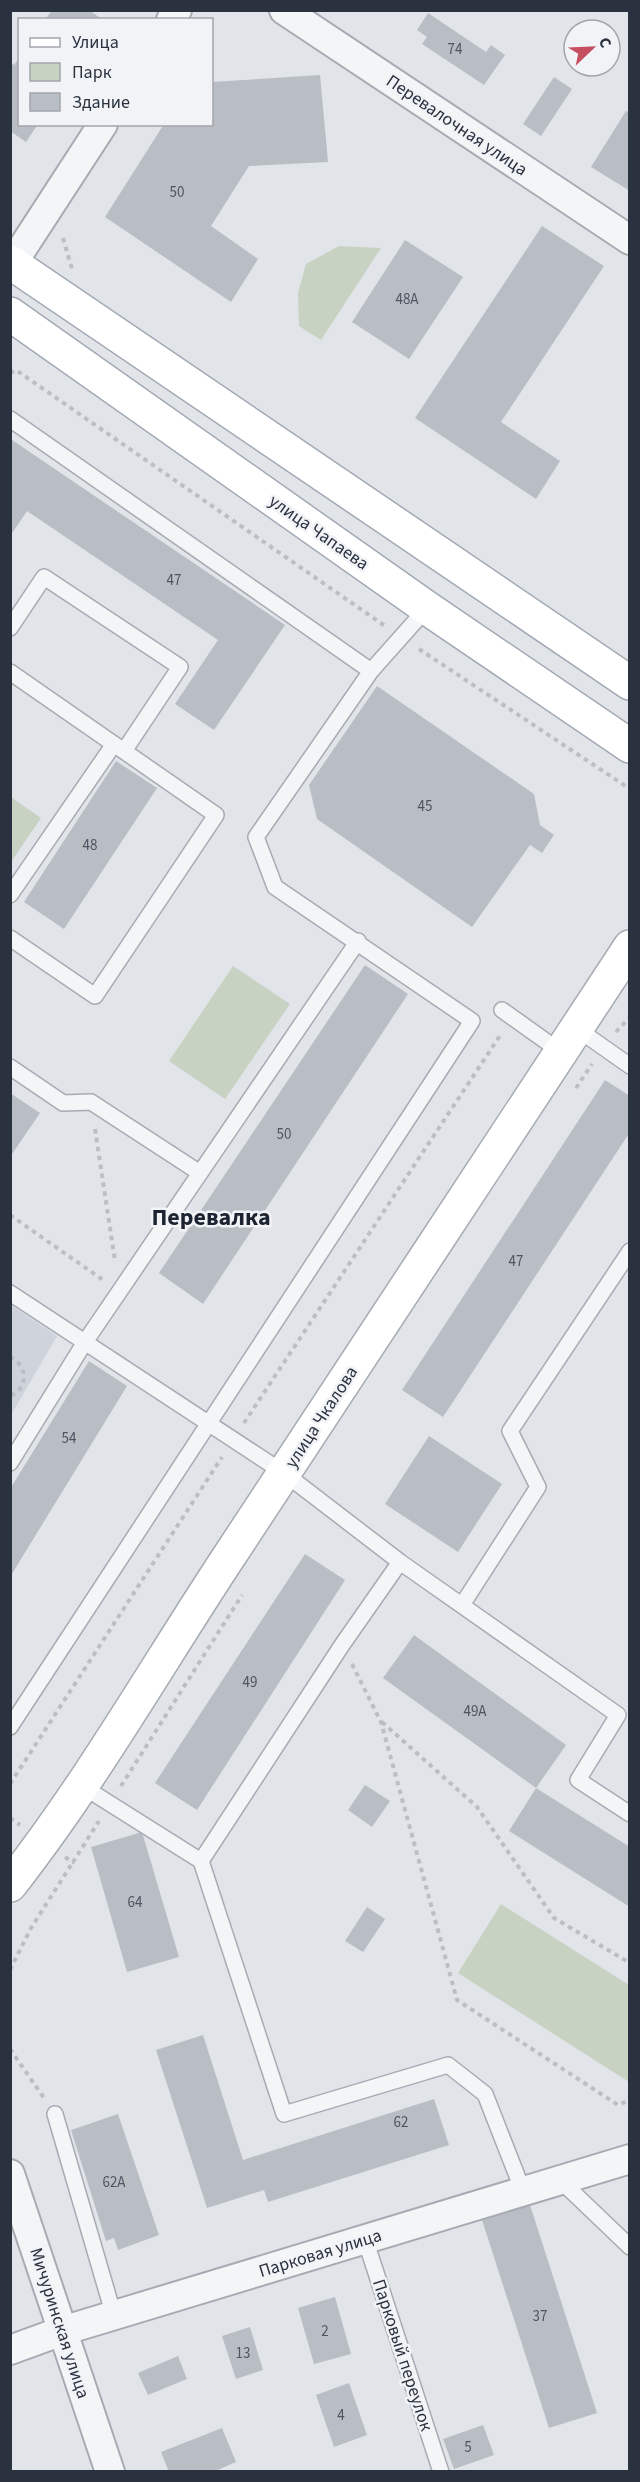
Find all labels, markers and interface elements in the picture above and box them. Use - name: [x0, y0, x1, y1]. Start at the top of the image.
- legend: [18, 18, 213, 126]
- north arrow: [562, 18, 622, 78]
- text: Улица: [72, 30, 119, 55]
- text: С: [593, 34, 617, 51]
- house number: 74: [448, 39, 463, 60]
- text: Парк: [72, 60, 112, 85]
- street label: Перевалочная улица: [381, 69, 532, 182]
- text: Здание: [72, 90, 130, 115]
- house number: 50: [170, 182, 184, 203]
- house number: 48А: [395, 289, 419, 310]
- street label: улица Чапаева: [264, 489, 374, 576]
- house number: 47: [167, 570, 181, 591]
- house number: 45: [418, 796, 432, 817]
- house number: 48: [83, 835, 97, 856]
- house number: 50: [277, 1124, 291, 1145]
- district label: Перевалка: [151, 1200, 271, 1235]
- house number: 47: [509, 1251, 523, 1272]
- street label: улица Чкалова: [279, 1361, 364, 1473]
- house number: 54: [62, 1428, 77, 1449]
- house number: 49: [243, 1672, 257, 1693]
- house number: 49А: [463, 1701, 487, 1722]
- house number: 64: [128, 1892, 143, 1913]
- house number: 62: [394, 2112, 408, 2133]
- house number: 62А: [102, 2172, 126, 2193]
- street label: Парковая улица: [256, 2223, 385, 2284]
- street label: Мичуринская улица: [23, 2245, 96, 2402]
- street label: Парковый переулок: [366, 2276, 439, 2434]
- house number: 37: [533, 2306, 547, 2327]
- house number: 2: [321, 2321, 329, 2342]
- house number: 13: [236, 2343, 250, 2364]
- house number: 4: [337, 2405, 345, 2426]
- house number: 5: [464, 2437, 472, 2458]

